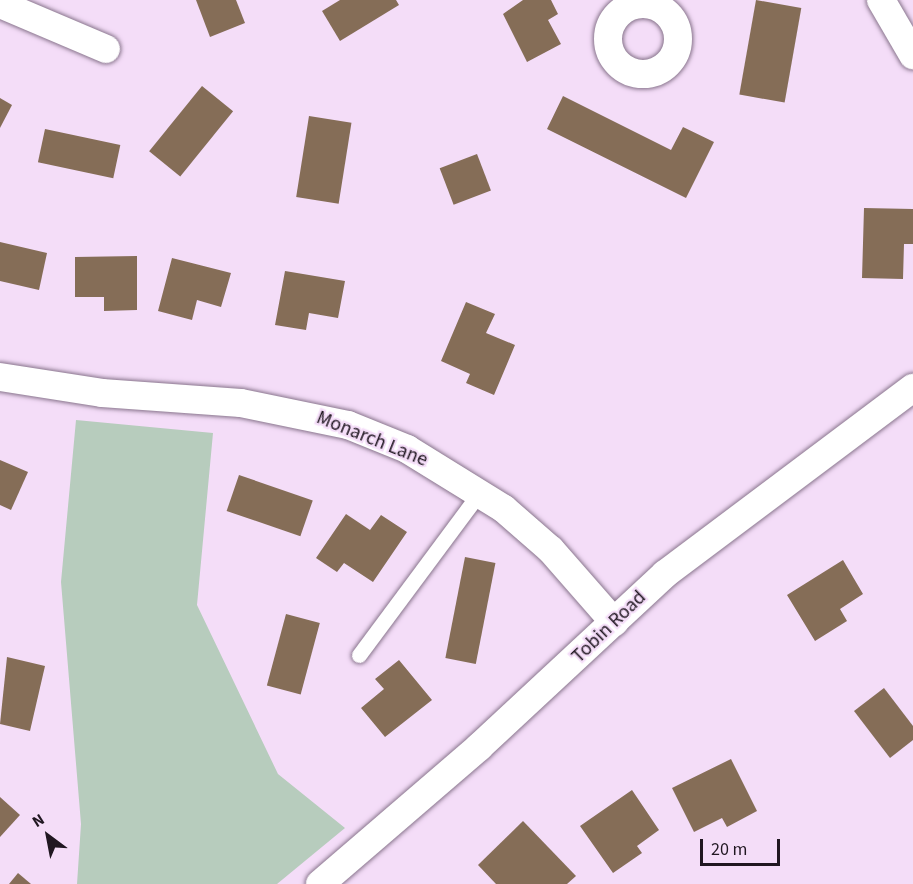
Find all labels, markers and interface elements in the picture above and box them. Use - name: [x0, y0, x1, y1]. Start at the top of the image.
- street label: Monarch Lane: [313, 406, 431, 472]
- street label: Tobin Road: [567, 586, 651, 668]
- north arrow: [18, 806, 78, 866]
- text: N: [28, 809, 49, 833]
- scale bar: [703, 827, 782, 865]
- text: 20 m: [711, 837, 747, 862]

